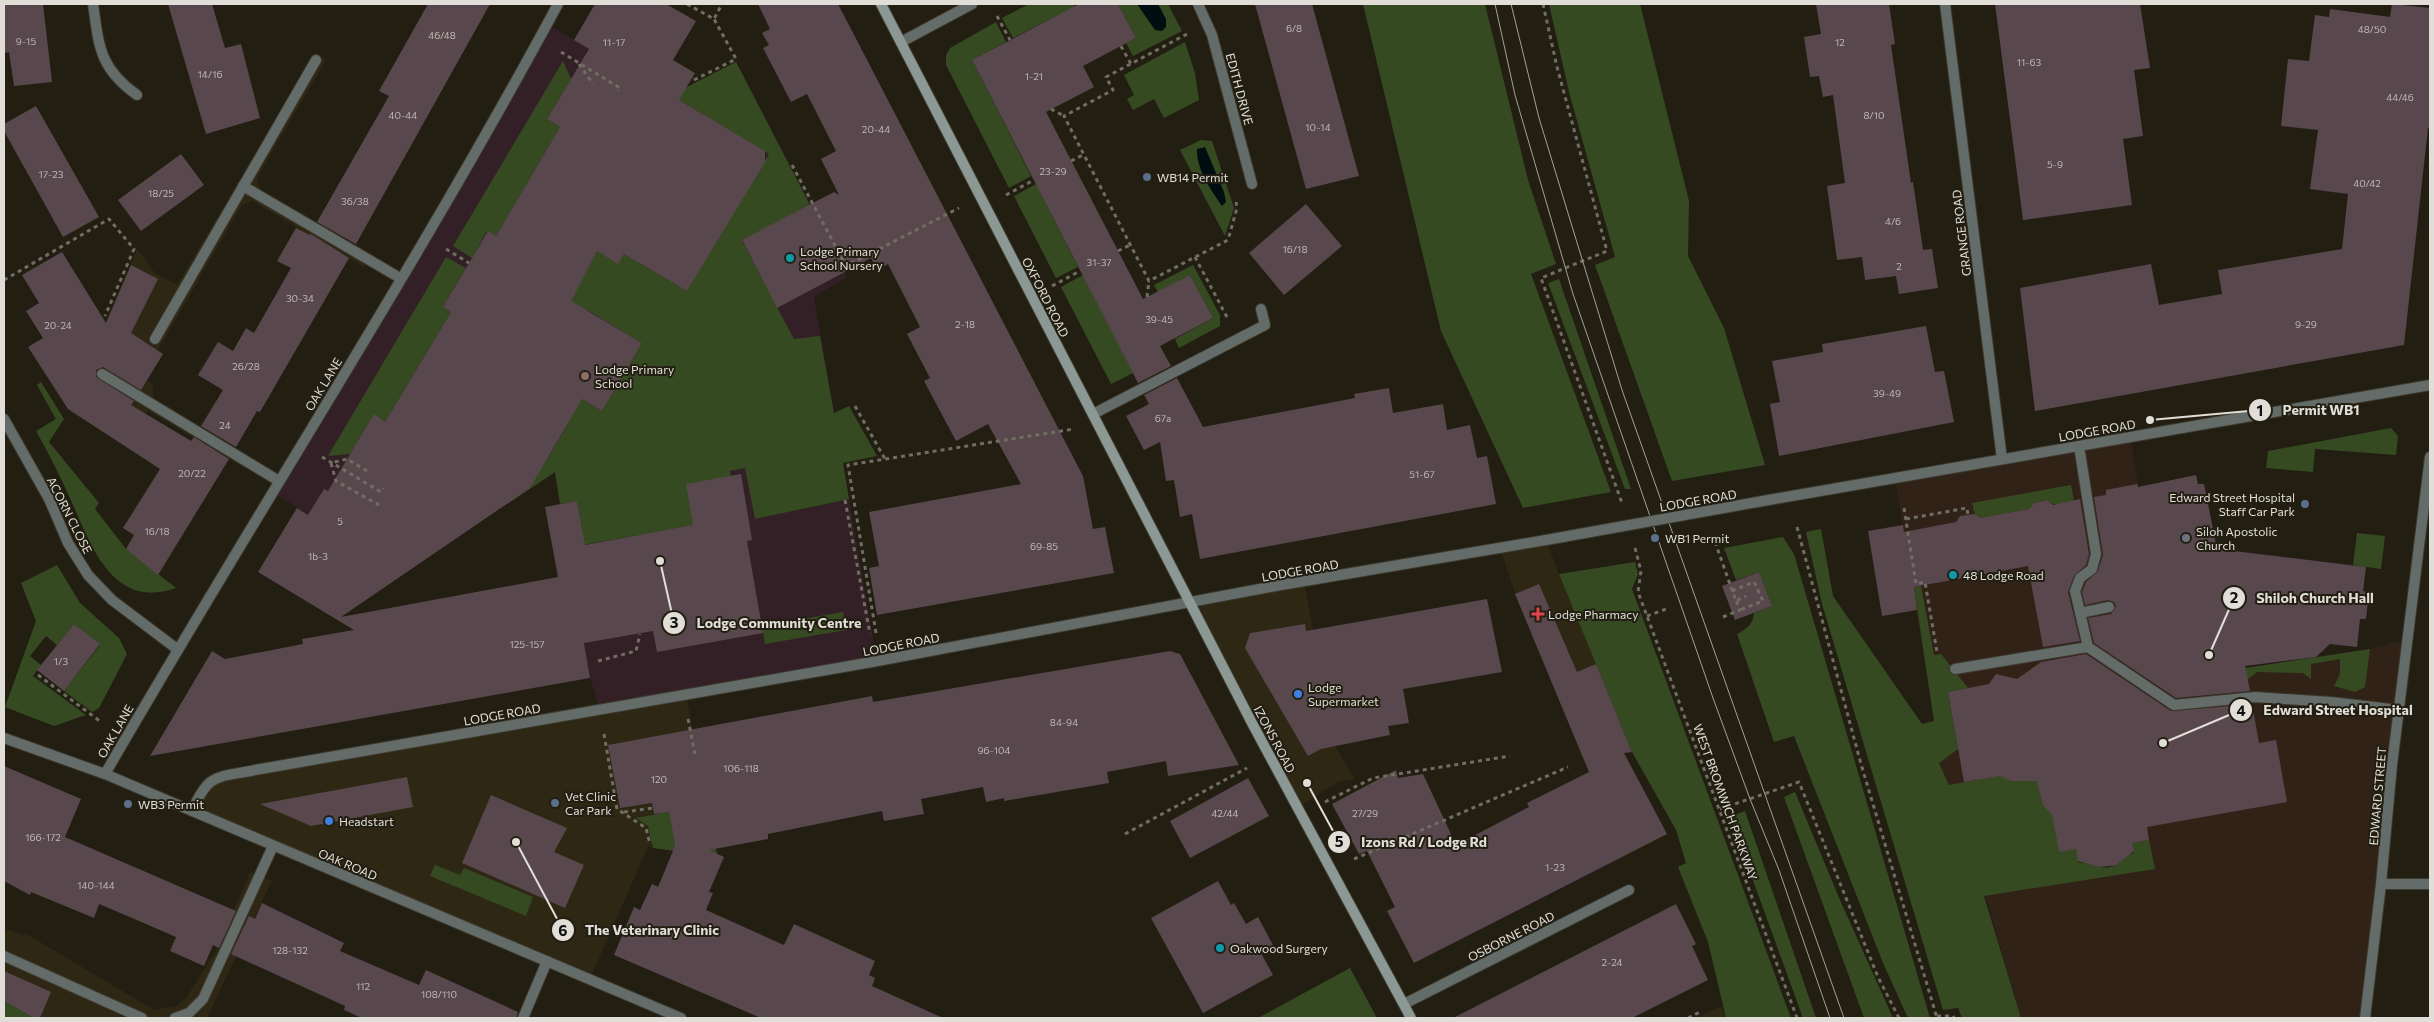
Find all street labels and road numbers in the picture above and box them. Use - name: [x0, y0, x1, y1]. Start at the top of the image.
- street label: EDITH DRIVE: [1224, 52, 1256, 126]
- street label: GRANGE ROAD: [1949, 189, 1973, 277]
- street label: OXFORD ROAD: [1020, 255, 1072, 339]
- street label: OAK LANE: [302, 355, 344, 413]
- street label: LODGE ROAD: [2057, 416, 2137, 444]
- street label: ACORN CLOSE: [45, 474, 95, 556]
- street label: LODGE ROAD: [1658, 486, 1738, 514]
- street label: LODGE ROAD: [1260, 556, 1340, 584]
- street label: LODGE ROAD: [861, 630, 941, 658]
- street label: LODGE ROAD: [462, 700, 542, 728]
- street label: OAK LANE: [94, 702, 136, 760]
- street label: IZONS ROAD: [1251, 703, 1299, 775]
- street label: WEST BROMWICH PARKWAY: [1691, 722, 1761, 882]
- street label: EDWARD STREET: [2366, 746, 2388, 846]
- street label: OAK ROAD: [316, 845, 380, 883]
- street label: OSBORNE ROAD: [1465, 908, 1557, 964]

